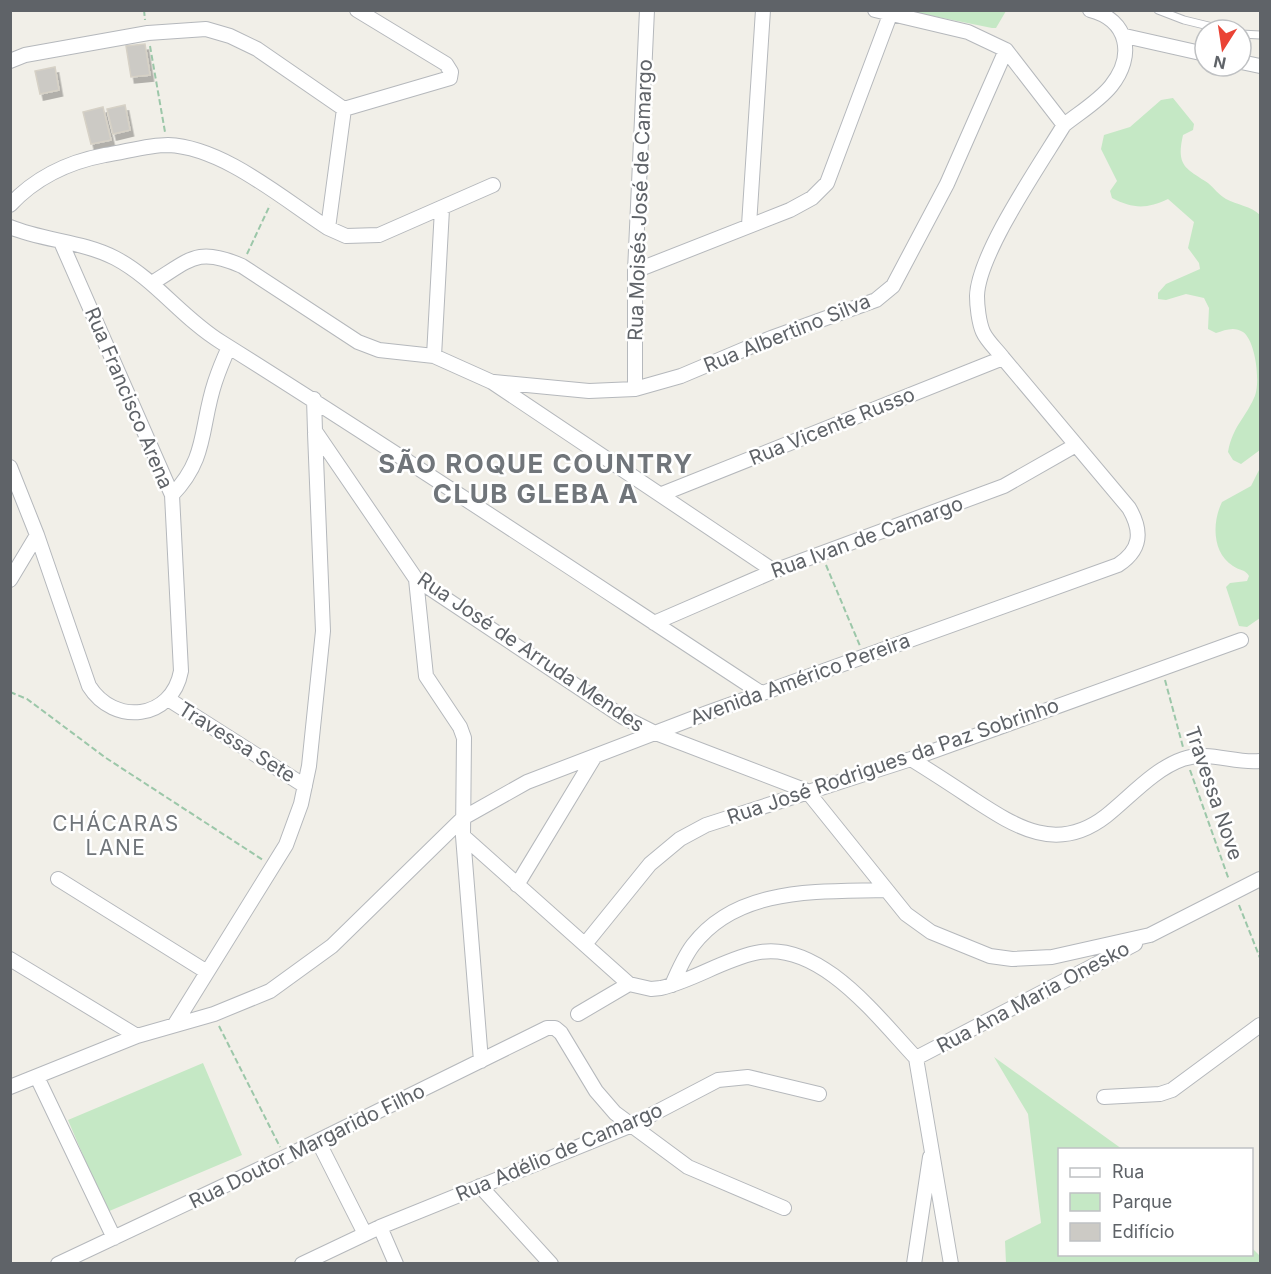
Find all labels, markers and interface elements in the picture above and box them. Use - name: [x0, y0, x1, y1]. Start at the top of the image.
- north arrow: [1193, 18, 1253, 78]
- text: N: [1212, 52, 1228, 74]
- street label: Rua Moisés José de Camargo: [623, 59, 657, 341]
- street label: Rua Albertino Silva: [700, 289, 874, 377]
- street label: Rua Francisco Arena: [80, 304, 178, 492]
- street label: Rua Vicente Russo: [746, 382, 918, 470]
- district label: SÃO ROQUE COUNTRY CLUB GLEBA A: [378, 448, 694, 509]
- street label: Rua Ivan de Camargo: [768, 491, 966, 583]
- street label: Rua José de Arruda Mendes: [413, 567, 649, 737]
- street label: Avenida Américo Pereira: [687, 628, 913, 730]
- street label: Rua José Rodrigues da Paz Sobrinho: [724, 693, 1062, 829]
- street label: Travessa Sete: [174, 697, 300, 787]
- street label: Travessa Nove: [1180, 723, 1248, 863]
- district label: CHÁCARAS LANE: [52, 810, 180, 860]
- street label: Rua Ana Maria Onesko: [933, 936, 1133, 1058]
- street label: Rua Doutor Margarido Filho: [185, 1078, 429, 1214]
- street label: Rua Adélio de Camargo: [452, 1098, 666, 1206]
- legend: [1058, 1148, 1253, 1256]
- text: Rua: [1112, 1161, 1144, 1182]
- text: Parque: [1112, 1191, 1172, 1212]
- text: Edifício: [1112, 1221, 1175, 1242]

